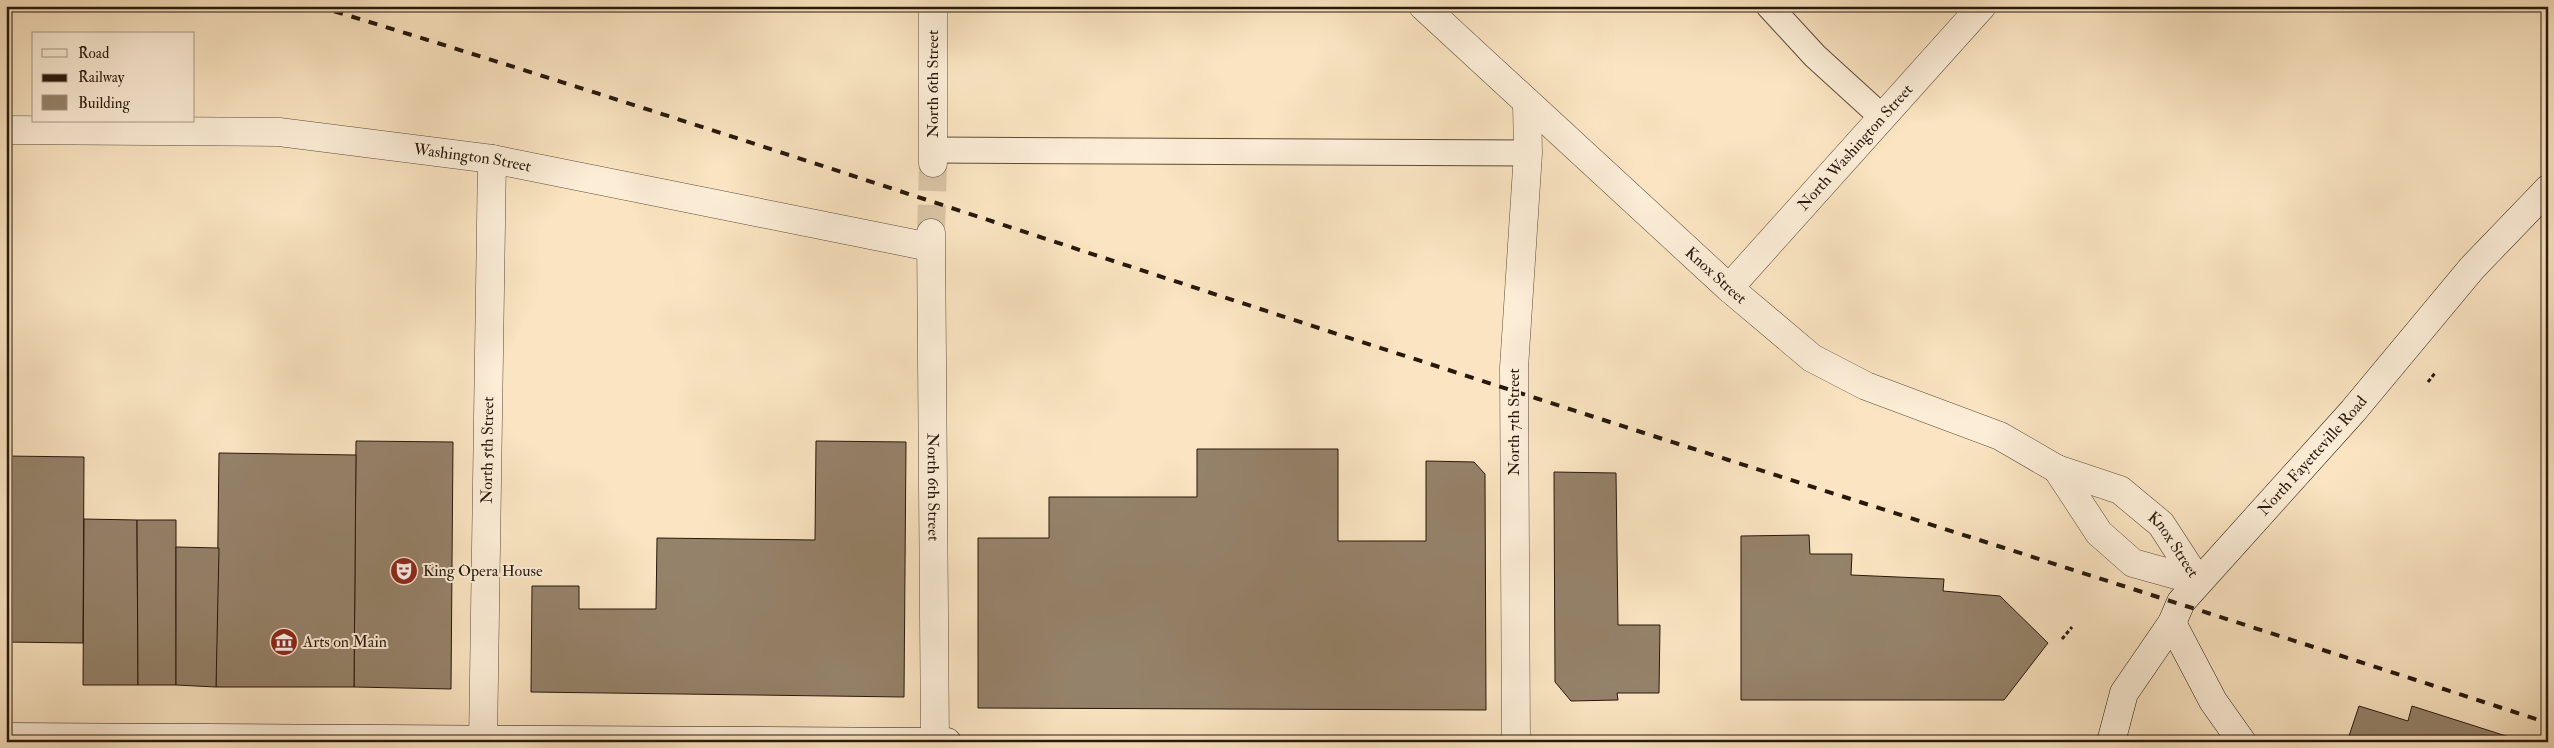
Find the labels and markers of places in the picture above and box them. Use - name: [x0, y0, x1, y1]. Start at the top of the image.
- theatre icon: King Opera House: [389, 556, 419, 586]
- place label: King Opera House: [423, 561, 543, 582]
- museum icon: Arts on Main: [269, 627, 299, 657]
- place label: Arts on Main: [302, 632, 387, 652]

